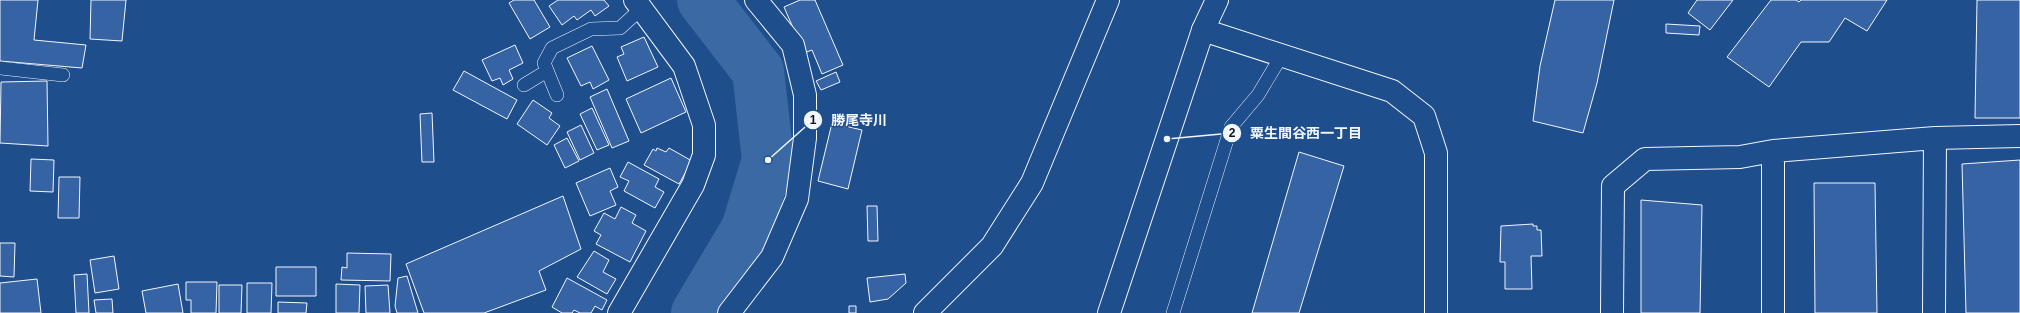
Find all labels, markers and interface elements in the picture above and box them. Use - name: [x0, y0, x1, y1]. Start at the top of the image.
- callout: 勝尾寺川: [803, 107, 895, 133]
- text: 勝尾寺川: [831, 112, 887, 128]
- text: 1: [810, 113, 817, 127]
- callout: 粟生間谷西一丁目: [1222, 120, 1370, 146]
- text: 粟生間谷西一丁目: [1250, 125, 1362, 141]
- text: 2: [1229, 126, 1236, 140]

